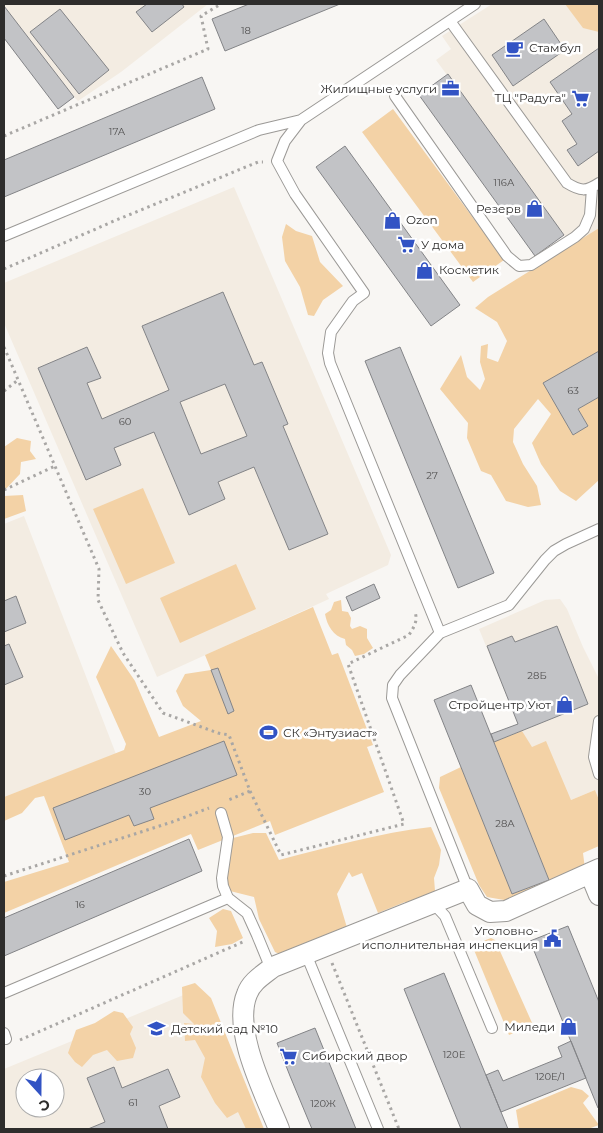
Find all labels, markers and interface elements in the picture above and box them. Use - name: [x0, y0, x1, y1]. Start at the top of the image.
- house number: 18: [241, 24, 251, 37]
- cafe icon: Стамбул: [505, 38, 525, 58]
- place label: Стамбул: [529, 40, 581, 55]
- office icon: Жилищные услуги: [441, 79, 461, 99]
- place label: Жилищные услуги: [320, 81, 437, 96]
- supermarket icon: ТЦ "Радуга": [570, 88, 590, 108]
- place label: ТЦ "Радуга": [494, 90, 566, 105]
- house number: 17А: [109, 125, 126, 138]
- house number: 116А: [494, 176, 515, 189]
- shop icon: Резерв: [525, 199, 545, 219]
- place label: Резерв: [476, 201, 521, 216]
- shop icon: Ozon: [382, 210, 402, 230]
- place label: Ozon: [406, 212, 438, 227]
- supermarket icon: У дома: [397, 235, 417, 255]
- place label: У дома: [421, 237, 464, 252]
- shop icon: Косметик: [415, 260, 435, 280]
- place label: Косметик: [439, 262, 499, 277]
- house number: 63: [567, 384, 579, 397]
- house number: 60: [119, 415, 132, 428]
- house number: 27: [426, 469, 438, 482]
- house number: 28Б: [527, 669, 547, 682]
- shop icon: Стройцентр Уют: [555, 695, 575, 715]
- place label: Стройцентр Уют: [448, 697, 551, 712]
- sports icon: СК «Энтузиаст»: [259, 723, 279, 743]
- place label: СК «Энтузиаст»: [283, 725, 378, 740]
- house number: 30: [139, 785, 152, 798]
- house number: 28А: [495, 817, 515, 830]
- house number: 16: [75, 898, 85, 911]
- place label: Уголовно- исполнительная инспекция: [362, 923, 538, 952]
- public building icon: Уголовно- исполнительная инспекция: [542, 928, 562, 948]
- shop icon: Миледи: [559, 1017, 579, 1037]
- school or university icon: Детский сад №10: [147, 1019, 167, 1039]
- place label: Миледи: [504, 1019, 555, 1034]
- place label: Детский сад №10: [171, 1021, 278, 1036]
- supermarket icon: Сибирский двор: [278, 1046, 298, 1066]
- place label: Сибирский двор: [302, 1048, 408, 1063]
- house number: 120Е: [443, 1048, 466, 1061]
- north arrow: [15, 1068, 65, 1118]
- house number: 120Е/1: [535, 1070, 565, 1083]
- text: С: [37, 1095, 53, 1115]
- house number: 61: [128, 1096, 138, 1109]
- house number: 120Ж: [310, 1097, 336, 1110]

